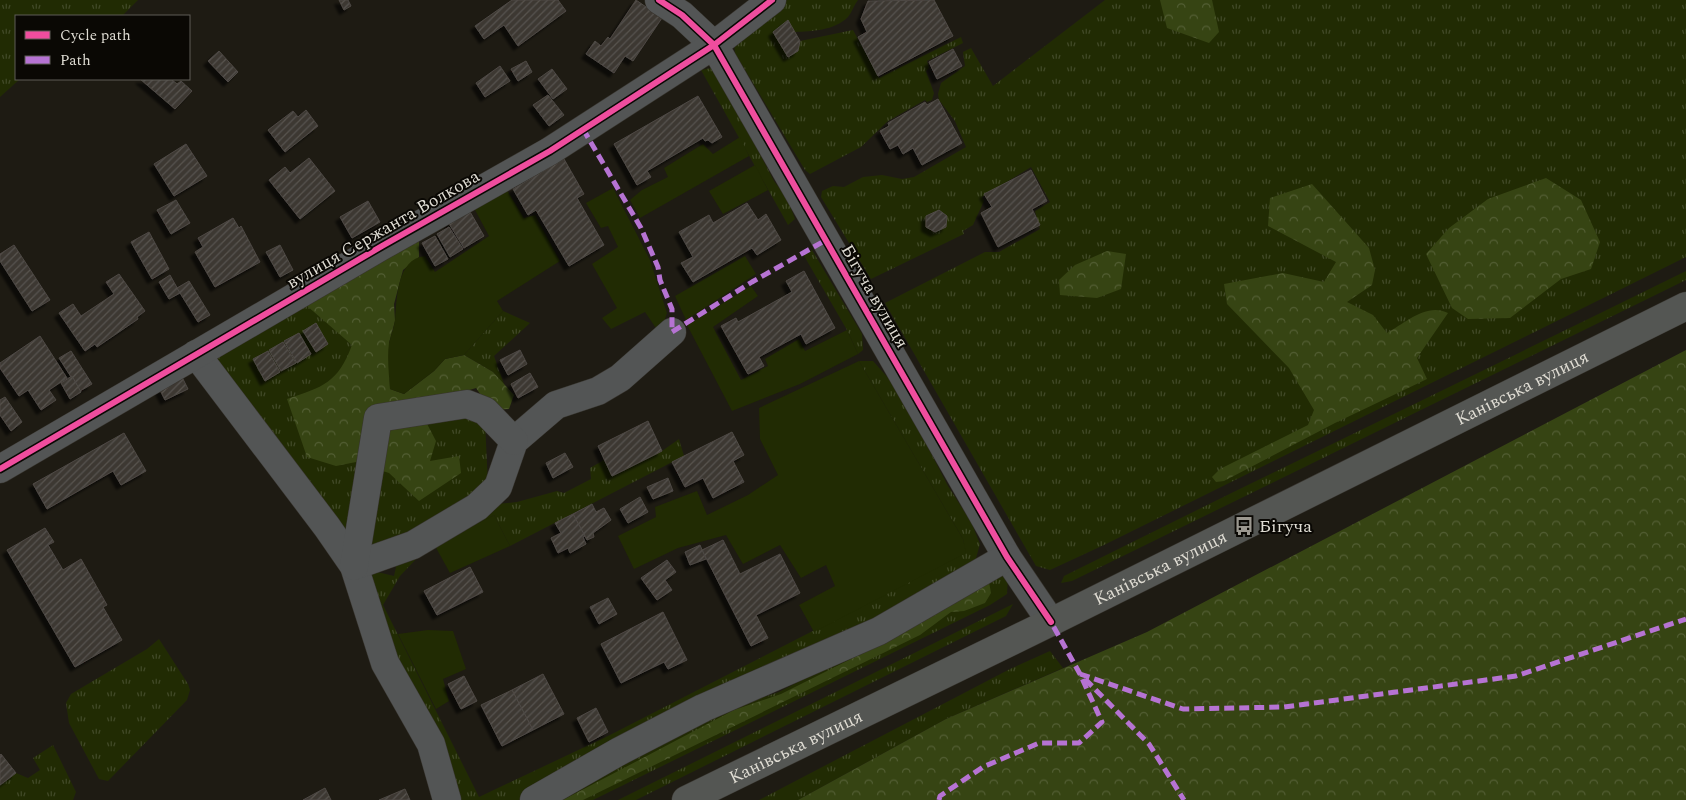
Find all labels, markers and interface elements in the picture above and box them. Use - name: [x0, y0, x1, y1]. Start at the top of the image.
- legend: [15, 15, 190, 80]
- text: Cycle path: [60, 24, 131, 47]
- text: Path: [60, 49, 91, 72]
- street label: вулиця Сержанта Волкова: [282, 163, 485, 296]
- street label: Бігуча вулиця: [834, 239, 915, 353]
- street label: Канівська вулиця: [1451, 344, 1593, 433]
- place label: Бігуча: [1259, 513, 1312, 540]
- bus stop icon: Бігуча: [1233, 515, 1255, 537]
- street label: Канівська вулиця: [1089, 524, 1232, 613]
- street label: Канівська вулиця: [724, 703, 867, 791]

